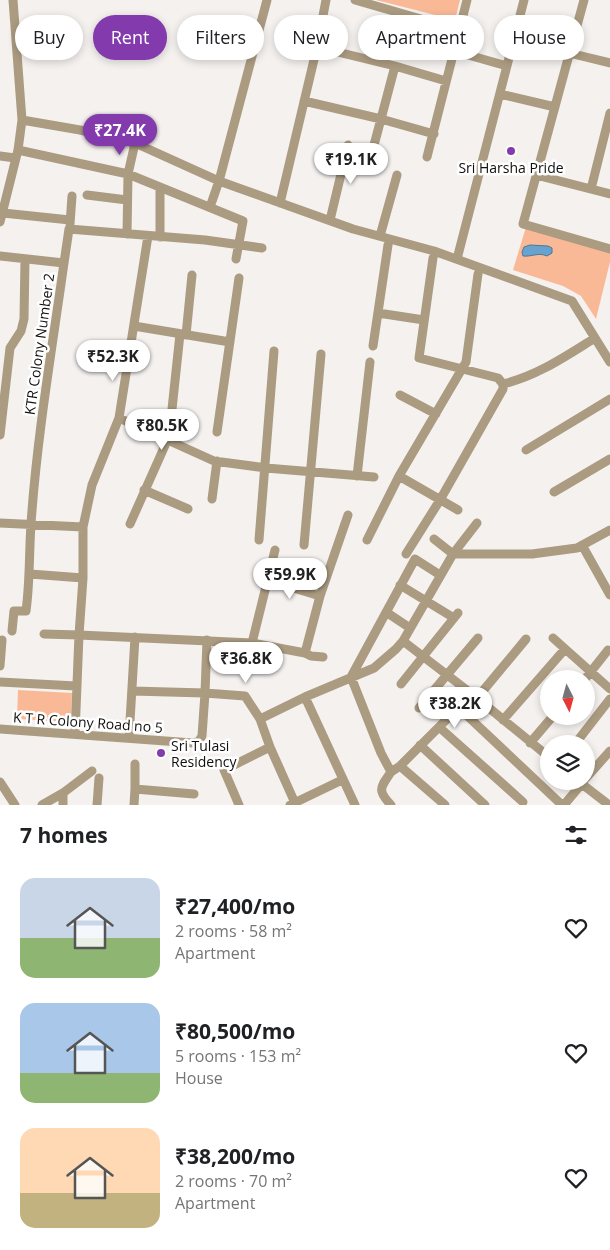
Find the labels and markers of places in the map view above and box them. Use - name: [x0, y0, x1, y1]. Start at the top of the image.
- pin: ₹27.4K: [79, 114, 161, 156]
- pin: ₹19.1K: [310, 142, 392, 185]
- marker: Sri Harsha Pride: [505, 145, 517, 157]
- place label: Sri Harsha Pride: [458, 158, 564, 177]
- pin: ₹52.3K: [72, 340, 154, 382]
- pin: ₹80.5K: [121, 408, 203, 451]
- pin: ₹59.9K: [249, 558, 331, 600]
- pin: ₹36.8K: [205, 642, 287, 684]
- pin: ₹38.2K: [414, 686, 496, 729]
- place label: Sri Tulasi Residency: [171, 736, 237, 771]
- marker: Sri Tulasi Residency: [155, 747, 167, 759]

